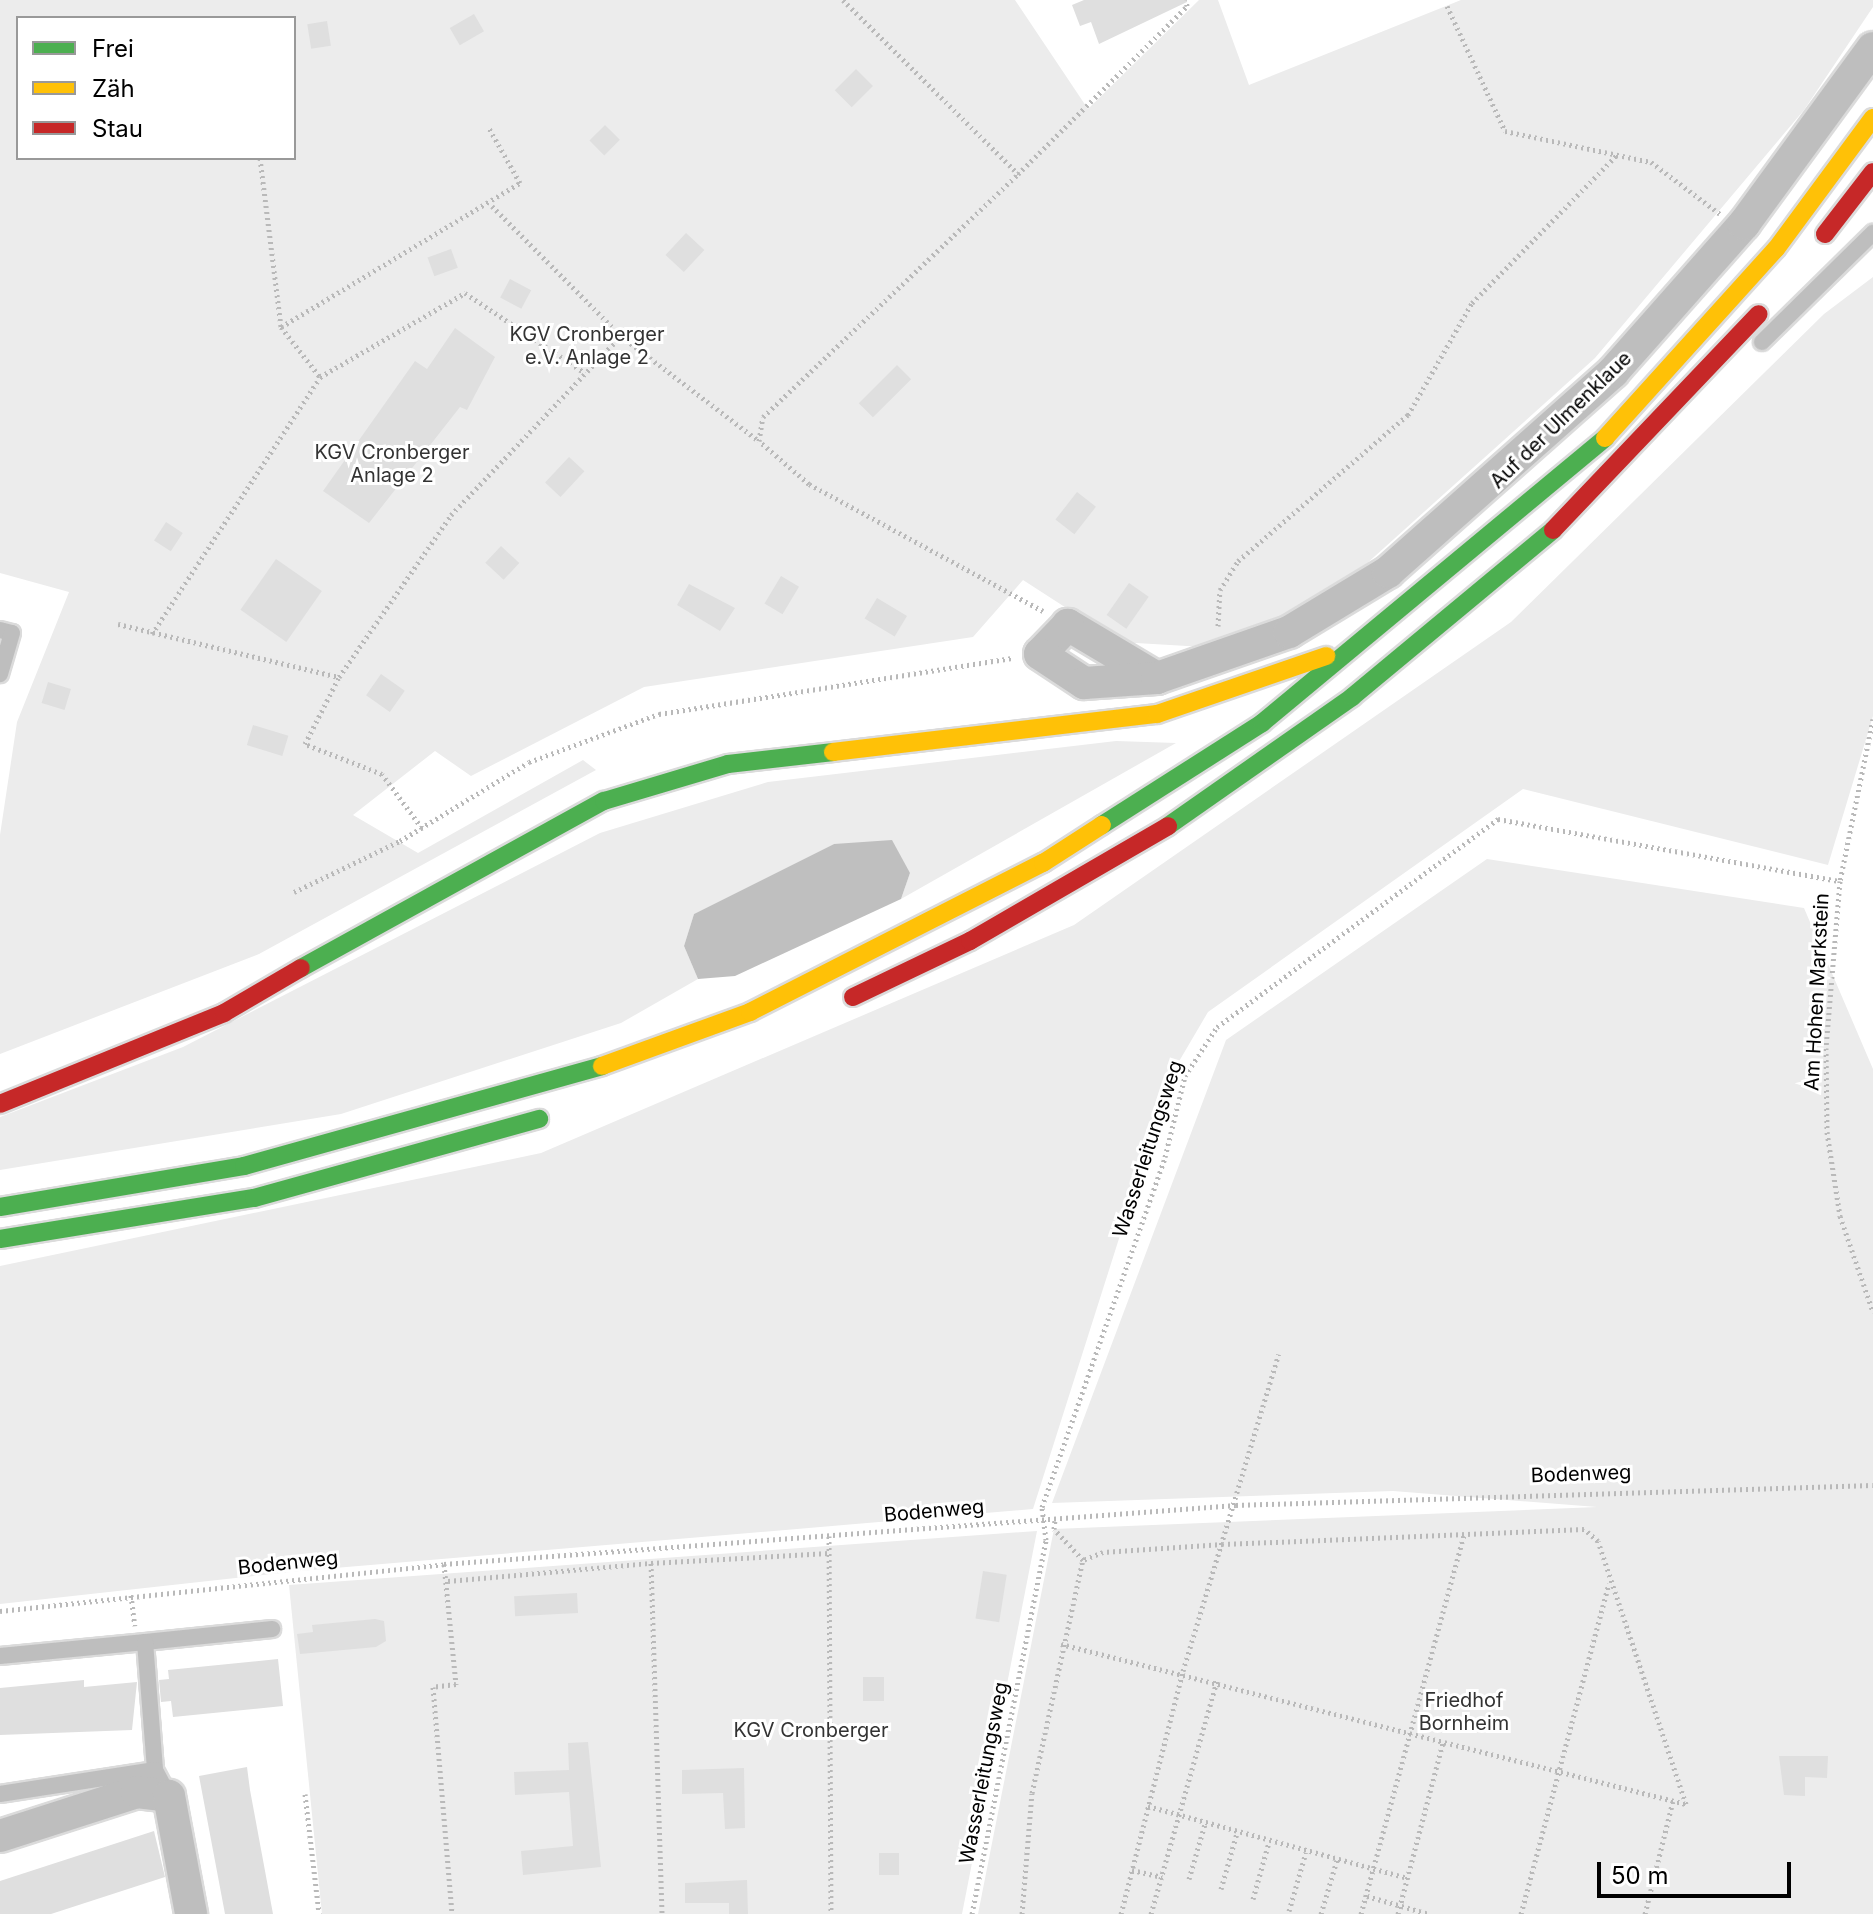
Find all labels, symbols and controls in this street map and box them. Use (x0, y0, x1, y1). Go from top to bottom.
legend (16, 16, 296, 160)
text: Frei (92, 34, 134, 63)
text: Zäh (92, 74, 135, 103)
text: Stau (92, 114, 143, 143)
park label: KGV Cronberger e.V. Anlage 2 (510, 322, 664, 369)
street label: Auf der Ulmenklaue (1485, 346, 1637, 494)
park label: KGV Cronberger Anlage 2 (315, 440, 469, 487)
street label: Am Hohen Markstein (1800, 892, 1834, 1092)
street label: Wasserleitungsweg (1108, 1057, 1188, 1241)
street label: Bodenweg (1530, 1460, 1632, 1488)
street label: Bodenweg (883, 1495, 985, 1527)
street label: Bodenweg (237, 1546, 339, 1580)
street label: Wasserleitungsweg (955, 1680, 1013, 1866)
park label: Friedhof Bornheim (1419, 1689, 1509, 1736)
park label: KGV Cronberger (734, 1718, 888, 1742)
scale bar (1601, 1846, 1795, 1896)
text: 50 m (1611, 1861, 1669, 1890)

